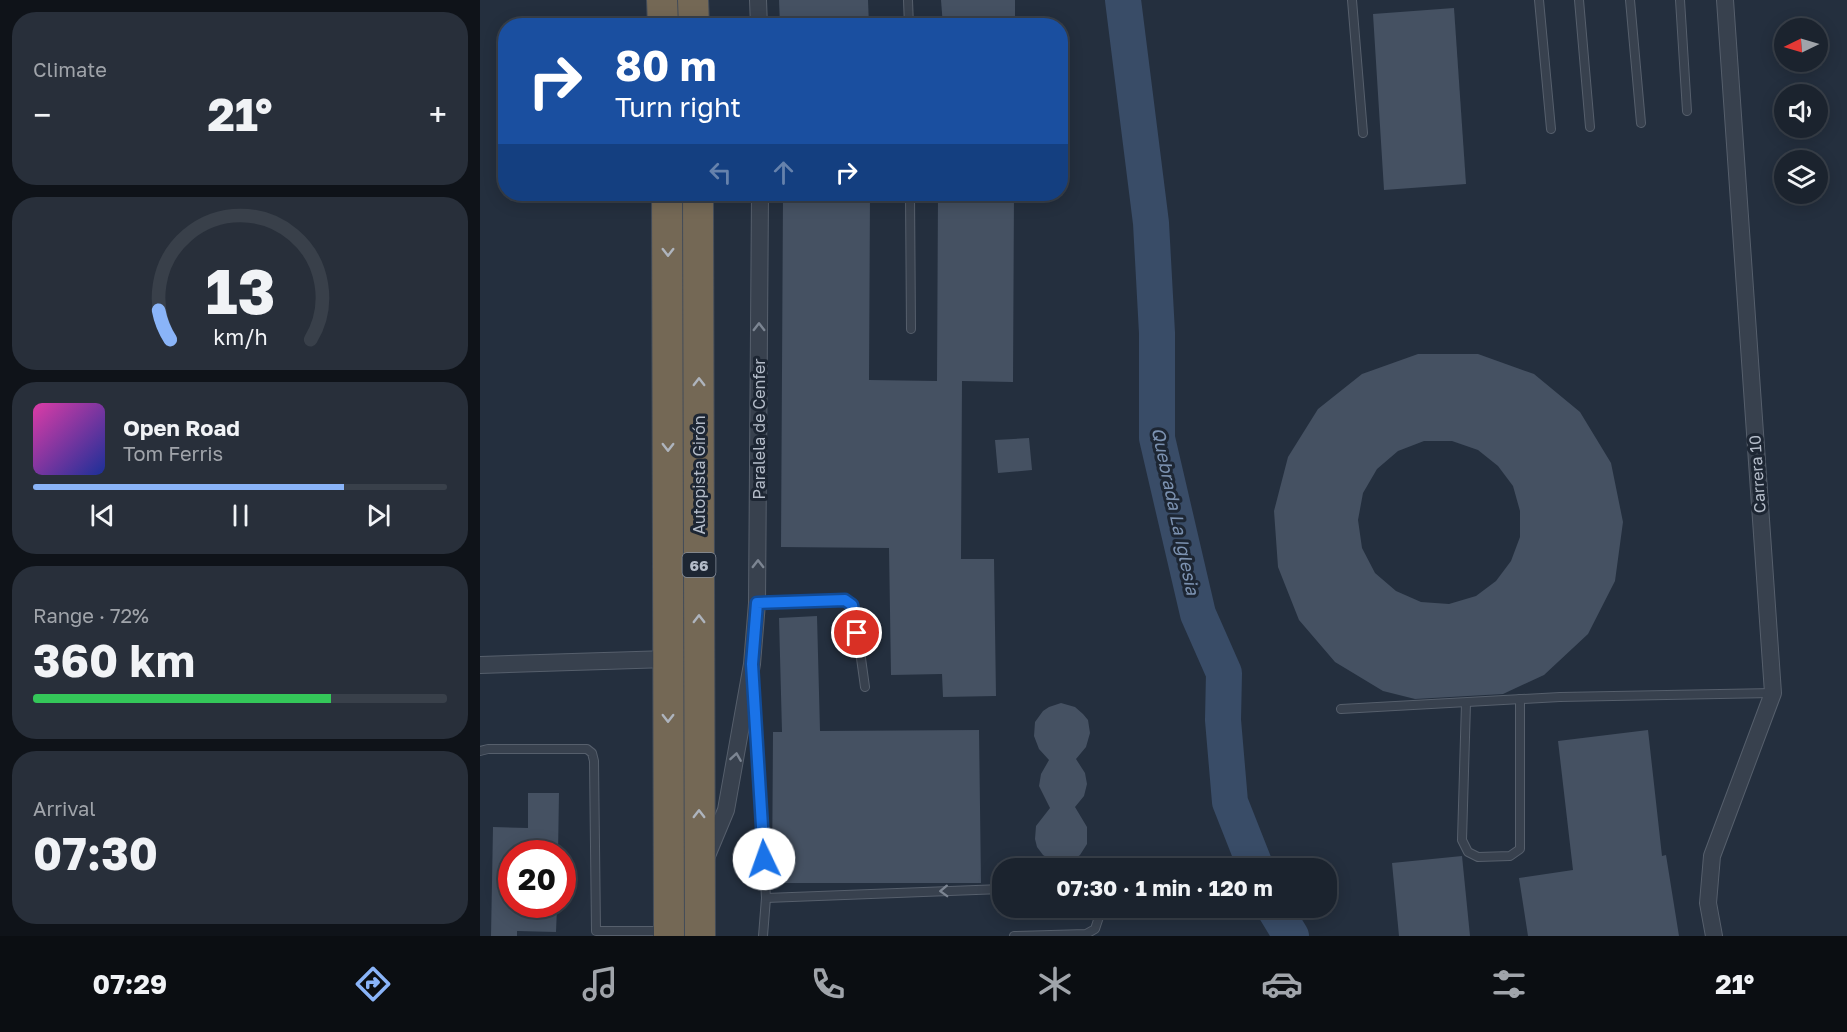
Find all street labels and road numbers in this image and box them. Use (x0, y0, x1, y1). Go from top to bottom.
street label: Paralela de Cenfer (749, 358, 769, 500)
street label: Autopista Girón (689, 415, 709, 535)
street label: Carrera 10 (1744, 434, 1770, 514)
road number: 66 (682, 553, 716, 577)

